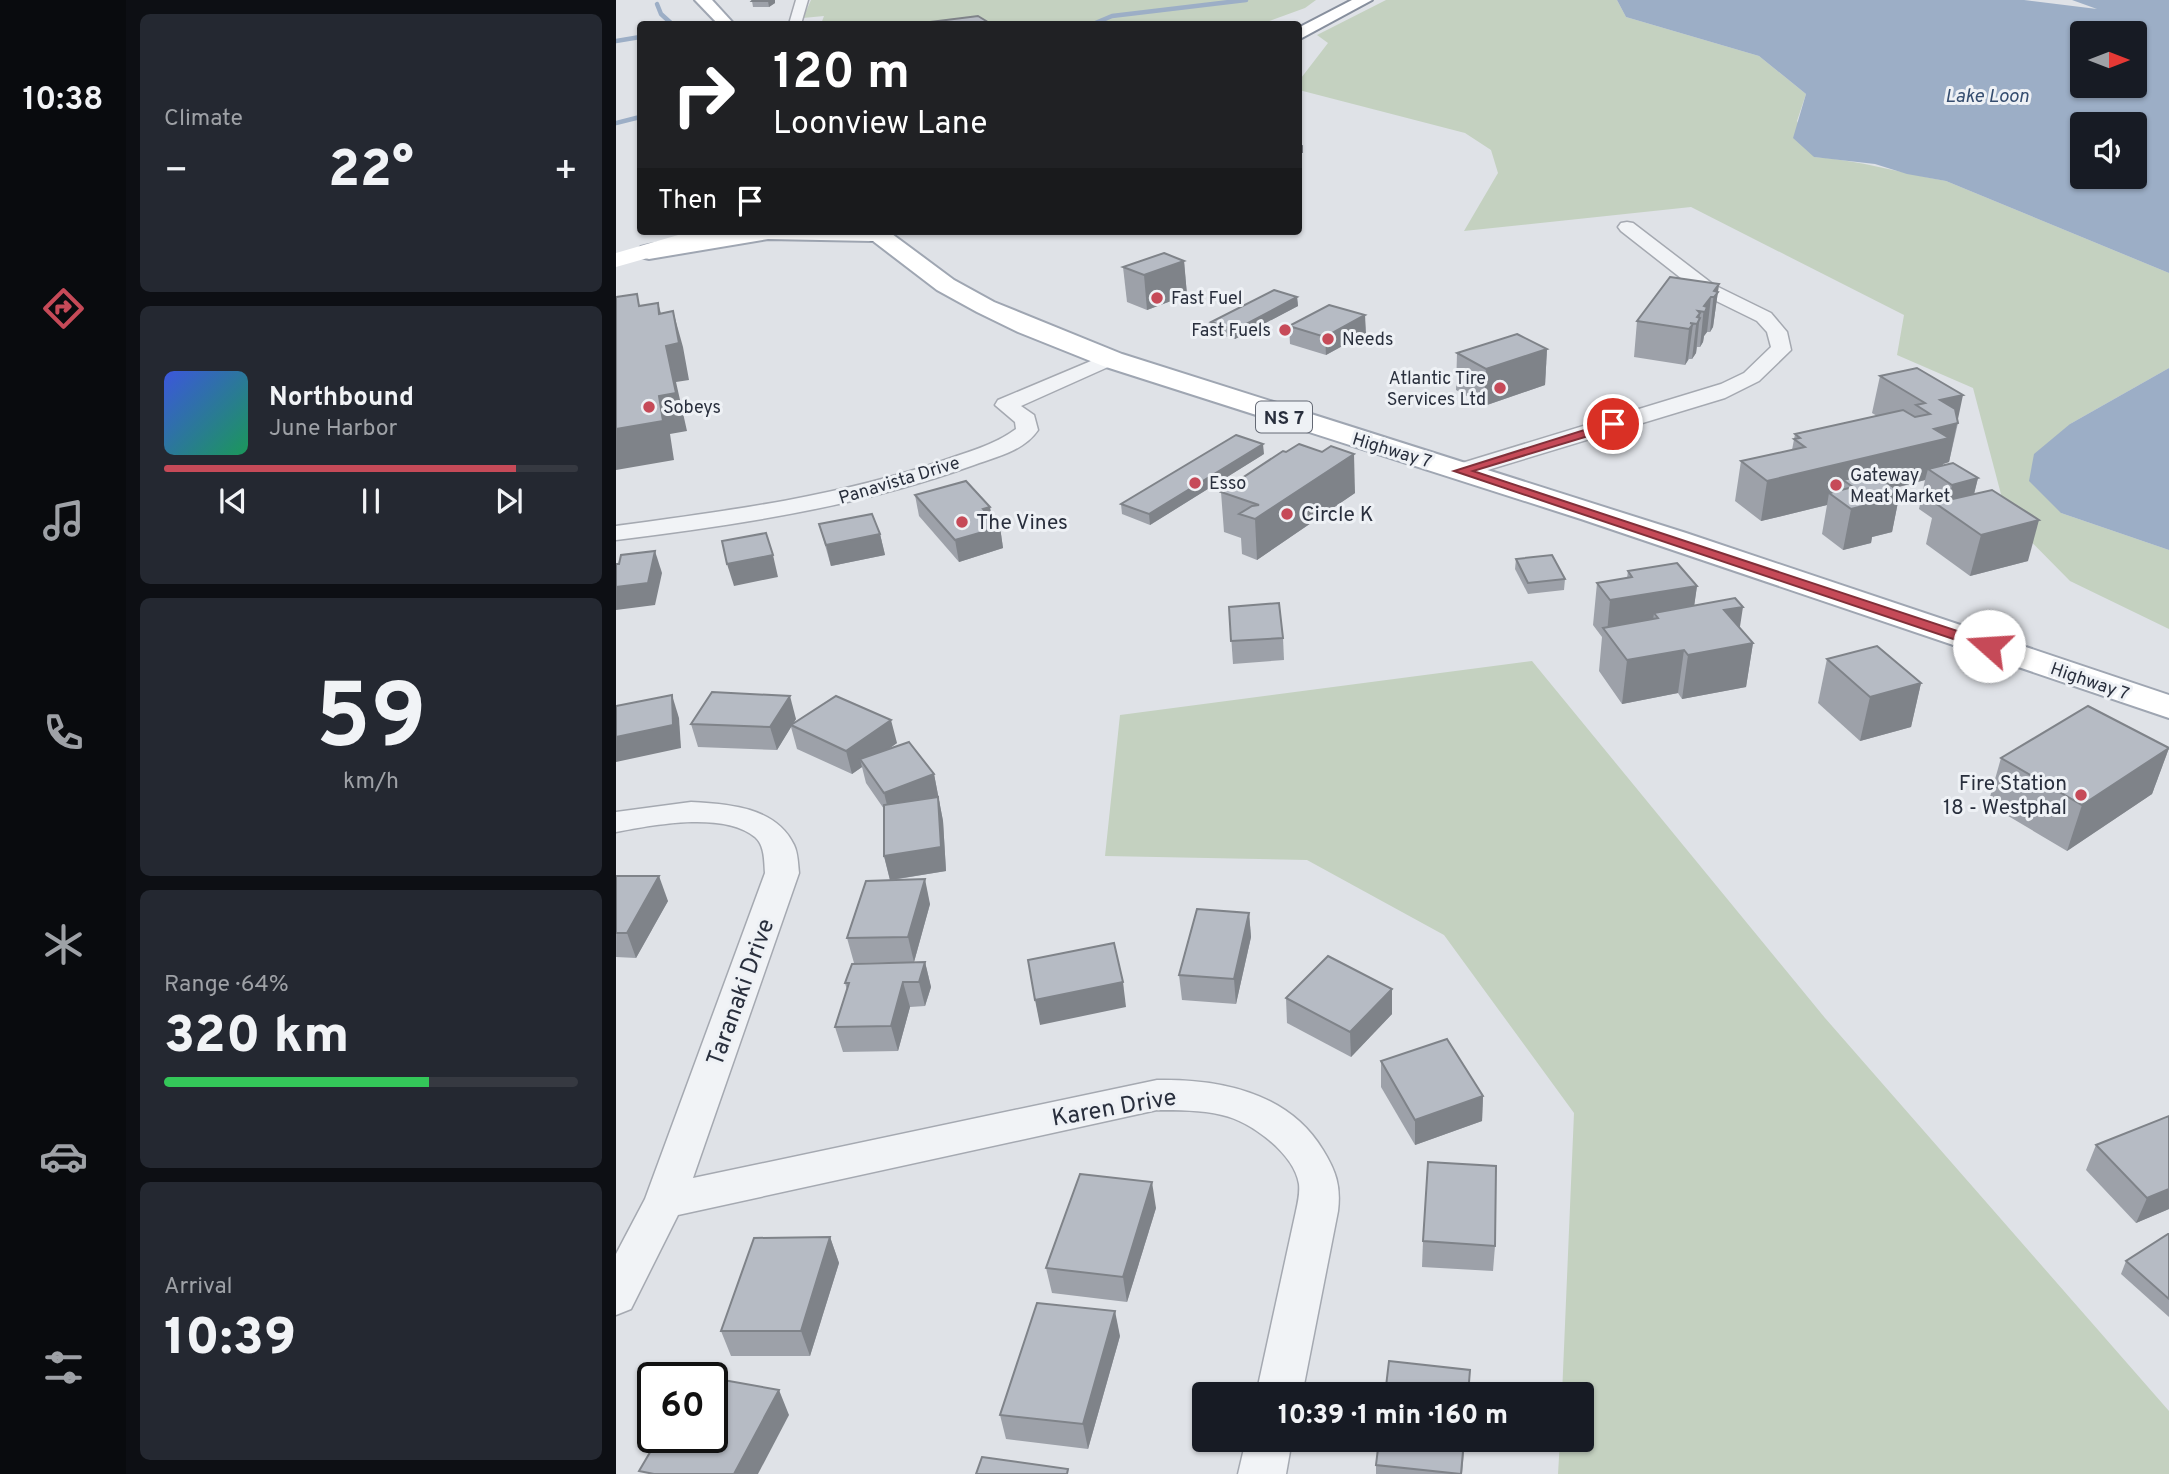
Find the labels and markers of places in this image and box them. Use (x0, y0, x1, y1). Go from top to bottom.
place label: Fast Fuel (1171, 288, 1242, 311)
marker: Fast Fuel (1149, 290, 1165, 306)
place label: Fast Fuels (1191, 320, 1271, 343)
marker: Fast Fuels (1277, 322, 1293, 338)
place label: Needs (1342, 329, 1393, 352)
marker: Needs (1320, 331, 1336, 347)
place label: Atlantic Tire Services Ltd (1387, 368, 1486, 412)
marker: Atlantic Tire Services Ltd (1492, 380, 1508, 396)
pin (1583, 394, 1643, 454)
place label: Sobeys (663, 397, 721, 420)
marker: Sobeys (641, 399, 657, 415)
place label: Gateway Meat Market (1850, 465, 1950, 509)
place label: Esso (1209, 473, 1246, 496)
marker: Esso (1187, 475, 1203, 491)
marker: Gateway Meat Market (1828, 477, 1844, 493)
place label: Circle K (1301, 502, 1374, 529)
marker: Circle K (1279, 506, 1295, 522)
place label: The Vines (976, 510, 1068, 537)
marker: The Vines (954, 514, 970, 530)
place label: Fire Station 18 - Westphal (1943, 771, 2067, 822)
marker: Fire Station 18 - Westphal (2073, 787, 2089, 803)

